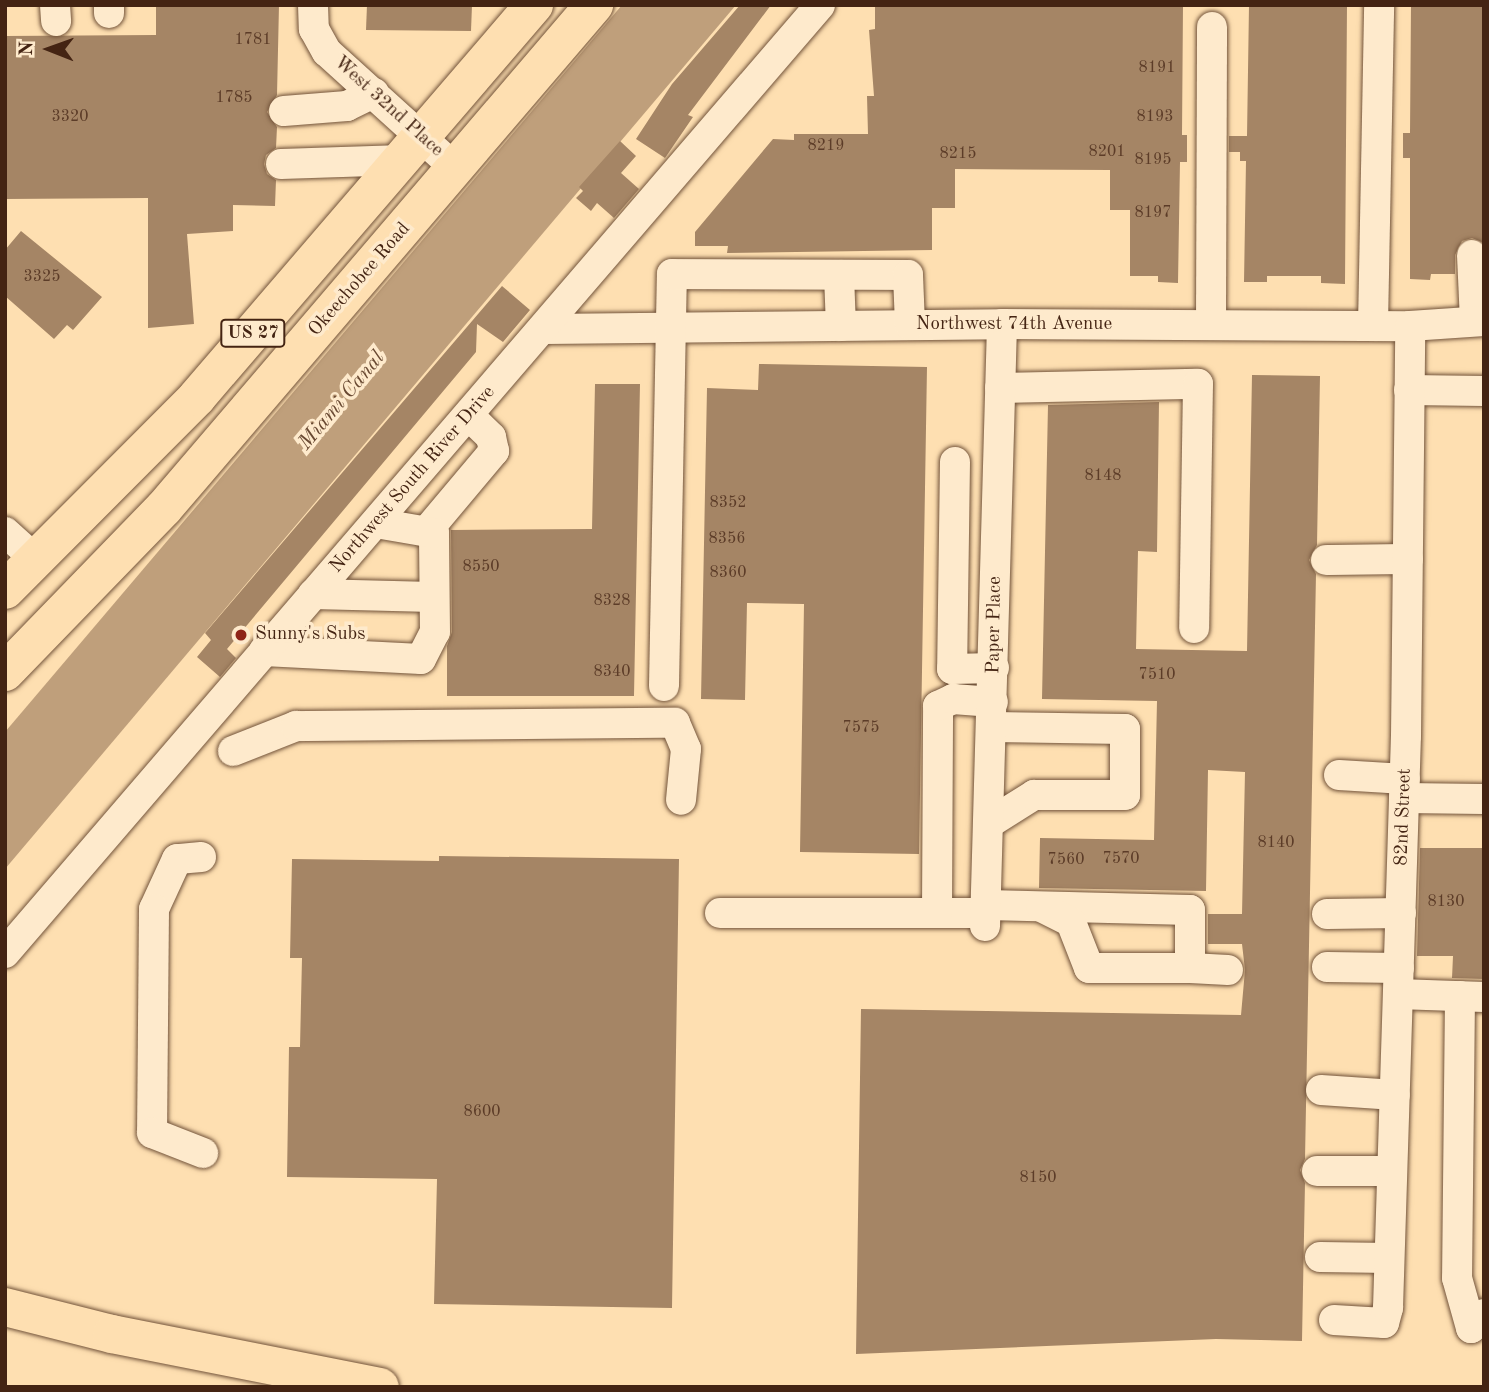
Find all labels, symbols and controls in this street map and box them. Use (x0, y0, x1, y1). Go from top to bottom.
north arrow (14, 14, 84, 84)
house number: 1781 (234, 30, 272, 50)
text: N (18, 41, 37, 56)
street label: West 32nd Place (329, 52, 447, 162)
house number: 8191 (1138, 58, 1176, 78)
house number: 1785 (215, 88, 253, 108)
house number: 3320 (51, 107, 89, 127)
house number: 8193 (1136, 107, 1174, 127)
house number: 8219 (807, 136, 845, 156)
house number: 8201 (1088, 142, 1126, 162)
house number: 8215 (939, 144, 977, 164)
house number: 8195 (1134, 150, 1172, 170)
house number: 8197 (1134, 203, 1172, 223)
street label: Okeechobee Road (304, 218, 416, 342)
house number: 3325 (23, 267, 61, 287)
street label: Northwest 74th Avenue (916, 314, 1112, 336)
road number: US 27 (220, 318, 286, 348)
water label: Miami Canal (293, 346, 391, 456)
street label: Northwest South River Drive (325, 382, 501, 578)
house number: 8148 (1084, 466, 1122, 486)
house number: 8352 (709, 493, 747, 513)
house number: 8356 (708, 529, 746, 549)
house number: 8550 (462, 557, 500, 577)
house number: 8360 (709, 563, 747, 583)
street label: Paper Place (983, 576, 1007, 674)
house number: 8328 (593, 591, 631, 611)
place label: Sunny's Subs (255, 624, 366, 646)
marker: Sunny's Subs (233, 627, 249, 643)
house number: 8340 (593, 662, 631, 682)
house number: 7510 (1138, 665, 1176, 685)
house number: 7575 (842, 718, 880, 738)
street label: 82nd Street (1391, 768, 1417, 866)
house number: 8140 (1257, 833, 1295, 853)
house number: 7570 (1102, 849, 1140, 869)
house number: 7560 (1047, 850, 1085, 870)
house number: 8130 (1427, 892, 1465, 912)
house number: 8600 (463, 1102, 501, 1122)
house number: 8150 (1019, 1168, 1057, 1188)

